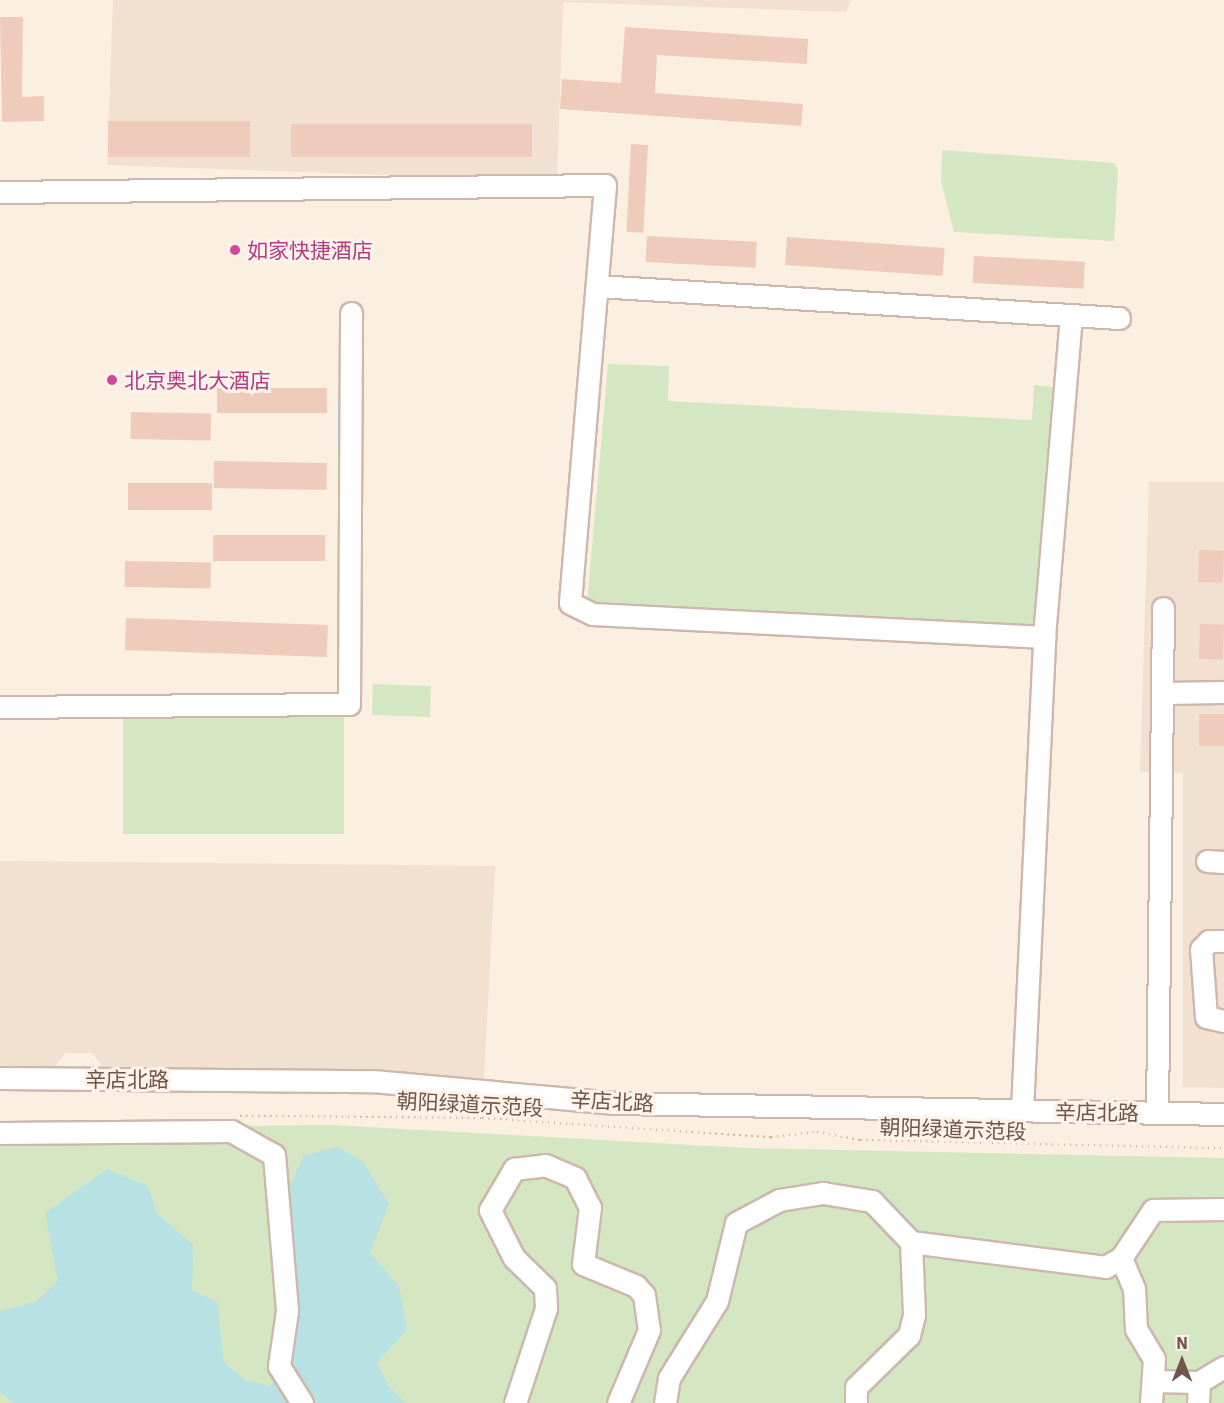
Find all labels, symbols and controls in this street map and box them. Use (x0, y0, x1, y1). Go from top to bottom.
place label: 如家快捷酒店 (247, 237, 373, 263)
marker: 如家快捷酒店 (228, 243, 242, 257)
place label: 北京奥北大酒店 (124, 367, 271, 393)
marker: 北京奥北大酒店 (105, 373, 119, 387)
street label: 辛店北路 (85, 1066, 169, 1092)
street label: 辛店北路 (569, 1086, 655, 1116)
street label: 朝阳绿道示范段 (396, 1088, 544, 1120)
street label: 辛店北路 (1055, 1099, 1139, 1125)
street label: 朝阳绿道示范段 (879, 1114, 1027, 1144)
north arrow (1152, 1331, 1212, 1391)
text: N (1176, 1333, 1188, 1353)

